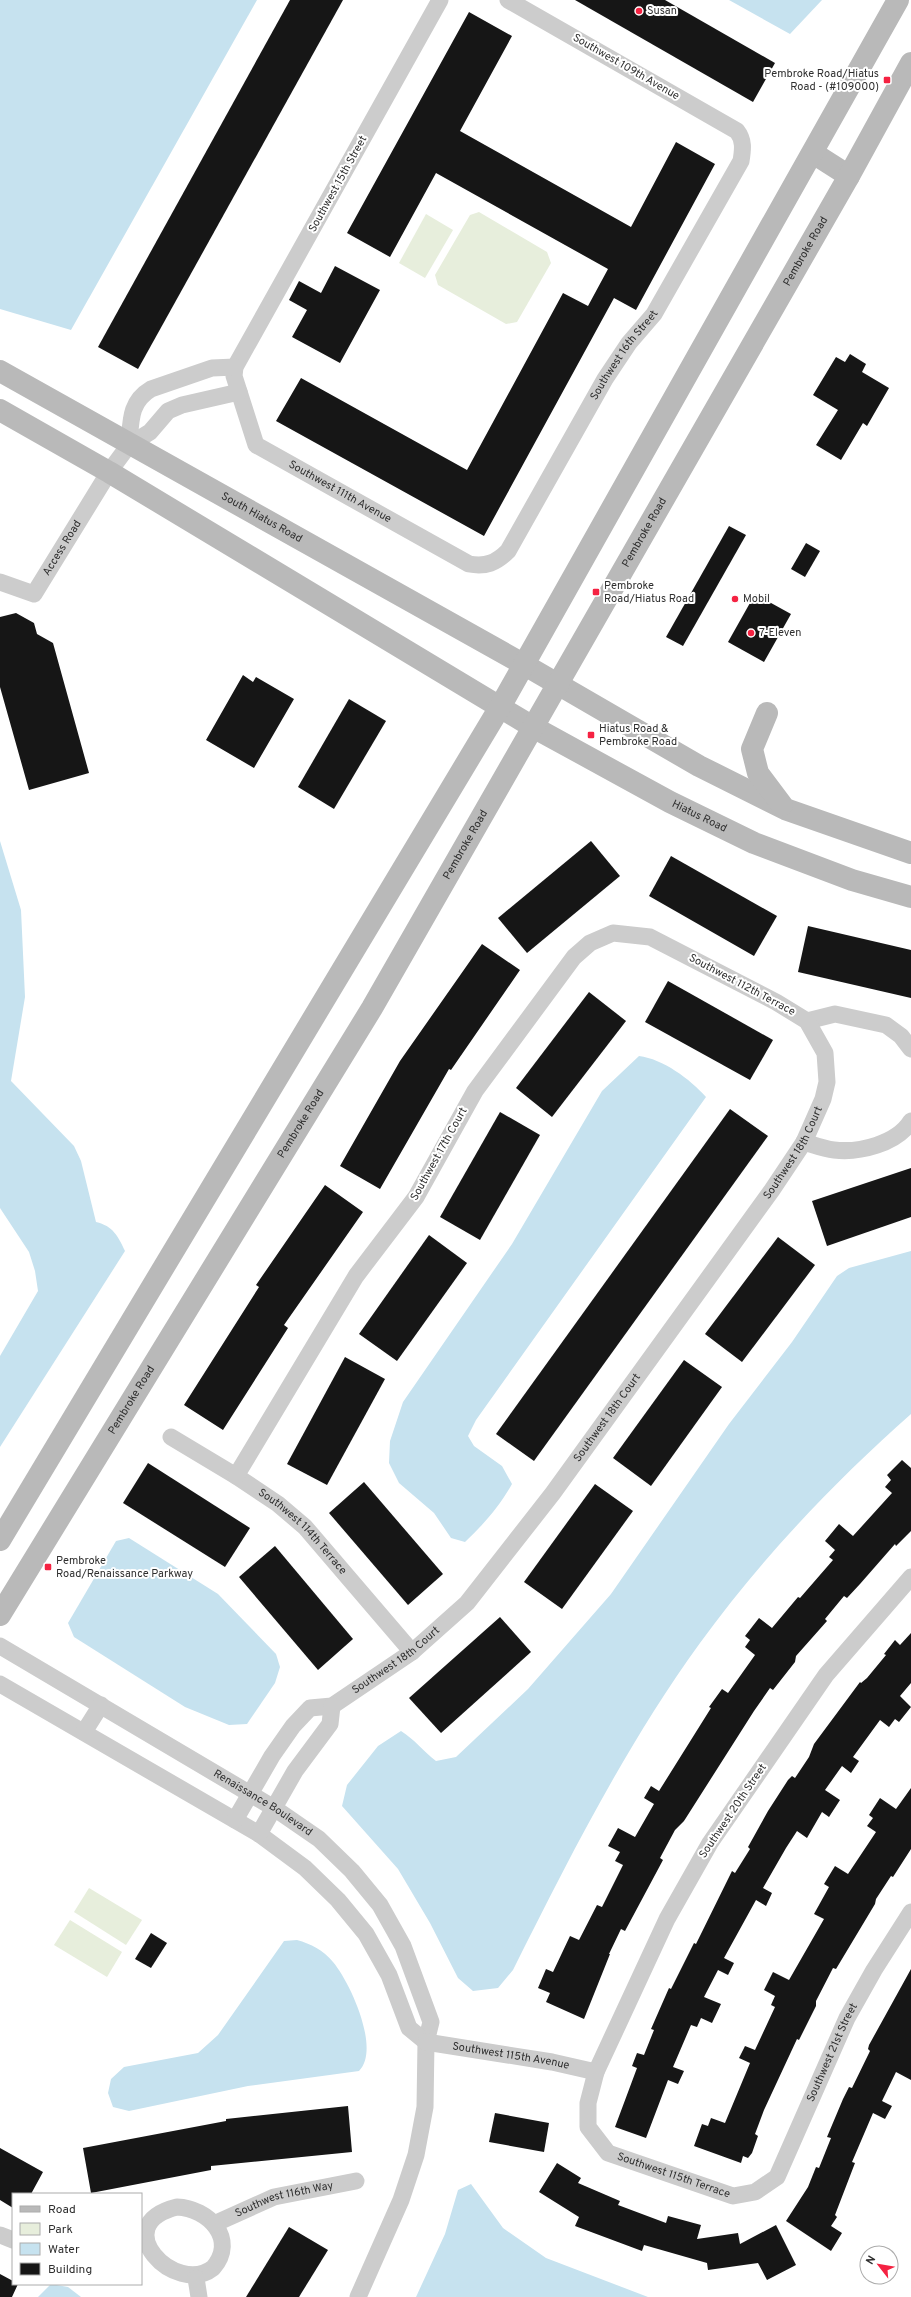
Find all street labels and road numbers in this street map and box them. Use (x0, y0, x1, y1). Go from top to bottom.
street label: Southwest 109th Avenue (570, 31, 682, 103)
street label: Southwest 15th Street (306, 133, 370, 235)
street label: Pembroke Road (780, 214, 831, 289)
street label: Southwest 16th Street (587, 308, 662, 403)
street label: Southwest 111th Avenue (286, 458, 394, 526)
street label: South Hiatus Road (219, 489, 305, 546)
street label: Pembroke Road (619, 495, 670, 570)
street label: Access Road (40, 518, 85, 578)
street label: Hiatus Road (670, 797, 729, 836)
street label: Pembroke Road (440, 807, 491, 882)
street label: Southwest 112th Terrace (686, 951, 798, 1019)
street label: Pembroke Road (275, 1087, 327, 1161)
street label: Southwest 18th Court (760, 1104, 826, 1202)
street label: Southwest 17th Court (408, 1105, 470, 1203)
street label: Pembroke Road (105, 1363, 158, 1437)
street label: Southwest 18th Court (571, 1371, 644, 1465)
street label: Southwest 114th Terrace (255, 1486, 350, 1578)
street label: Southwest 18th Court (349, 1623, 443, 1697)
street label: Southwest 20th Street (696, 1761, 770, 1861)
street label: Renaissance Boulevard (211, 1767, 315, 1839)
street label: Southwest 21st Street (804, 2001, 861, 2104)
street label: Southwest 115th Avenue (451, 2039, 571, 2073)
street label: Southwest 115th Terrace (615, 2150, 732, 2202)
street label: Southwest 116th Way (233, 2179, 335, 2221)

